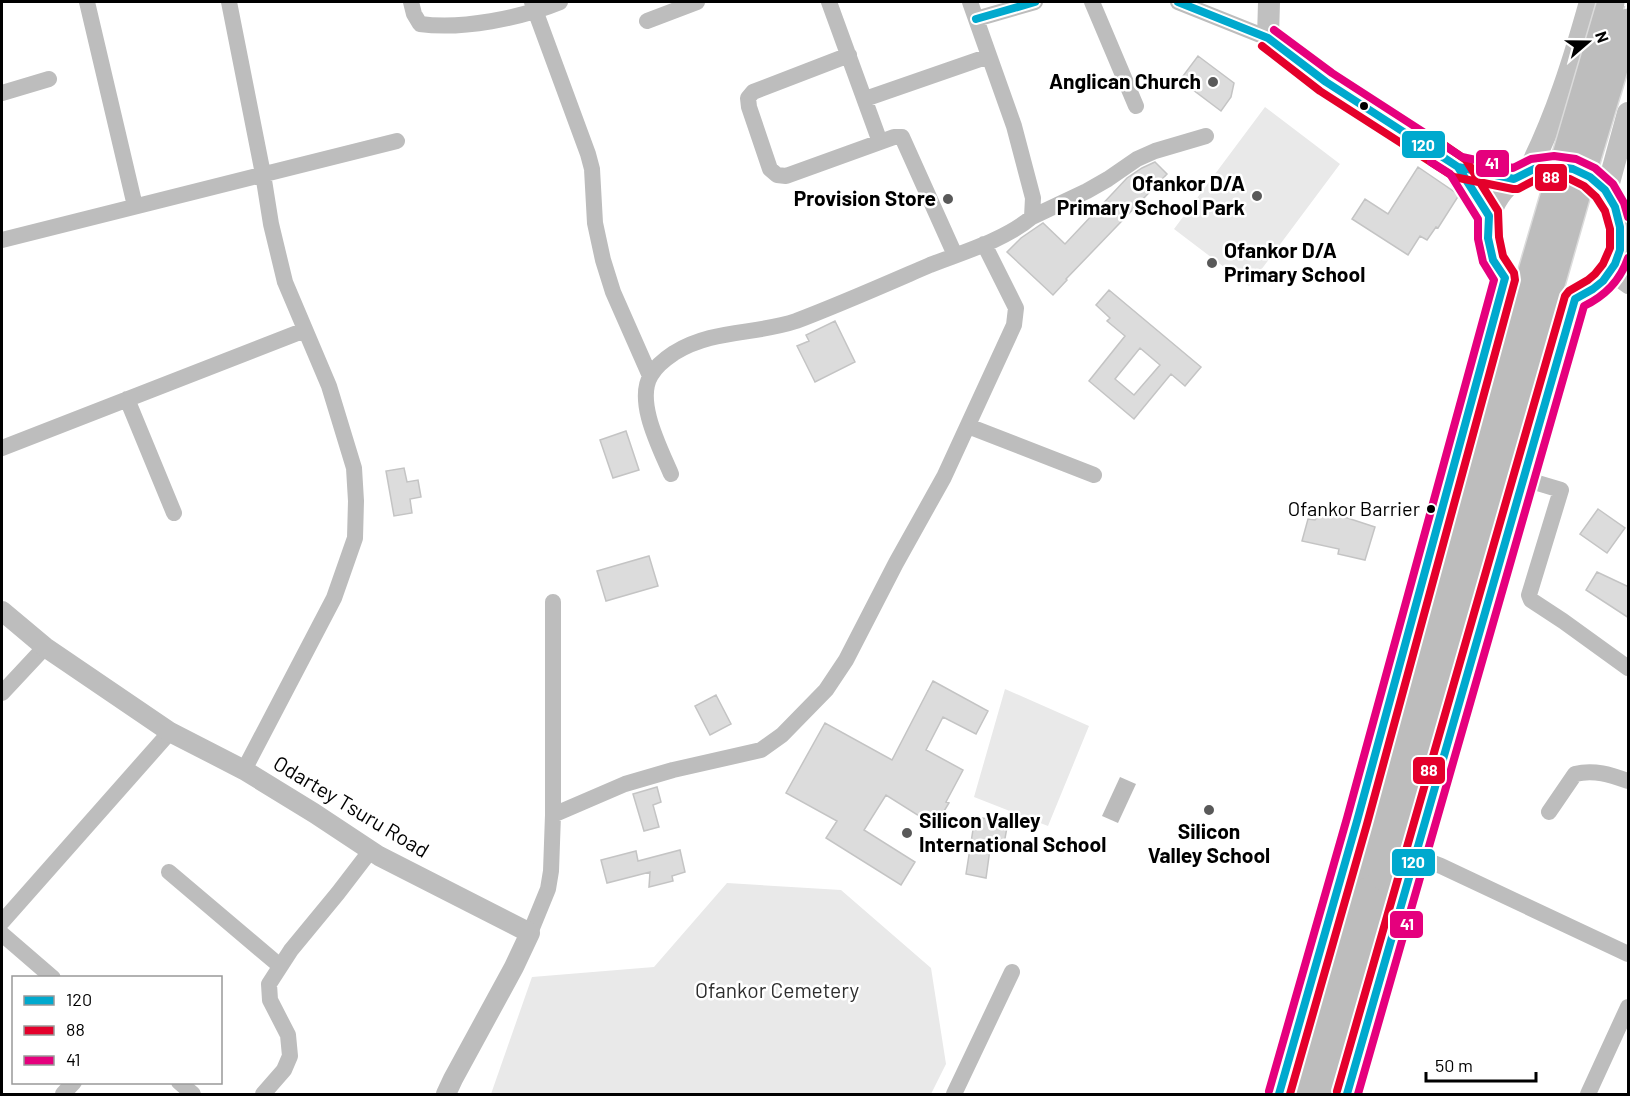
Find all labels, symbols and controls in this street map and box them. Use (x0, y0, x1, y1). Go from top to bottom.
north arrow (1558, 12, 1618, 72)
text: N (1592, 28, 1613, 45)
place label: Anglican Church (1049, 68, 1201, 93)
marker: Anglican Church (1206, 75, 1220, 89)
unlabelled marker (1358, 100, 1370, 112)
line badge: 120 (1401, 130, 1446, 159)
text: 120 (1411, 135, 1435, 154)
line badge: 41 (1475, 149, 1510, 178)
text: 41 (1485, 153, 1499, 172)
line badge: 88 (1534, 163, 1568, 192)
text: 88 (1542, 167, 1560, 186)
place label: Ofankor D/A Primary School Park (1057, 170, 1245, 219)
place label: Provision Store (794, 185, 936, 210)
marker: Ofankor D/A Primary School Park (1250, 189, 1264, 203)
marker: Provision Store (941, 192, 955, 206)
place label: Ofankor D/A Primary School (1224, 237, 1365, 286)
marker: Ofankor D/A Primary School (1205, 256, 1219, 270)
place label: Ofankor Barrier (1288, 496, 1420, 520)
marker: Ofankor Barrier (1425, 503, 1437, 515)
street label: Odartey Tsuru Road (269, 749, 434, 862)
line badge: 88 (1412, 756, 1446, 785)
text: 88 (1420, 760, 1438, 779)
marker: Silicon Valley School (1202, 803, 1216, 817)
place label: Silicon Valley International School (919, 807, 1106, 856)
place label: Silicon Valley School (1148, 818, 1270, 867)
marker: Silicon Valley International School (900, 826, 914, 840)
line badge: 120 (1391, 848, 1436, 877)
text: 120 (1401, 852, 1425, 871)
line badge: 41 (1389, 910, 1424, 939)
text: 41 (1400, 914, 1414, 933)
legend (12, 976, 222, 1084)
park label: Ofankor Cemetery (695, 977, 859, 1002)
text: 120 (66, 988, 92, 1010)
text: 88 (66, 1018, 85, 1040)
scale bar (1426, 1045, 1536, 1083)
text: 41 (66, 1048, 81, 1070)
text: 50 m (1435, 1054, 1473, 1076)

